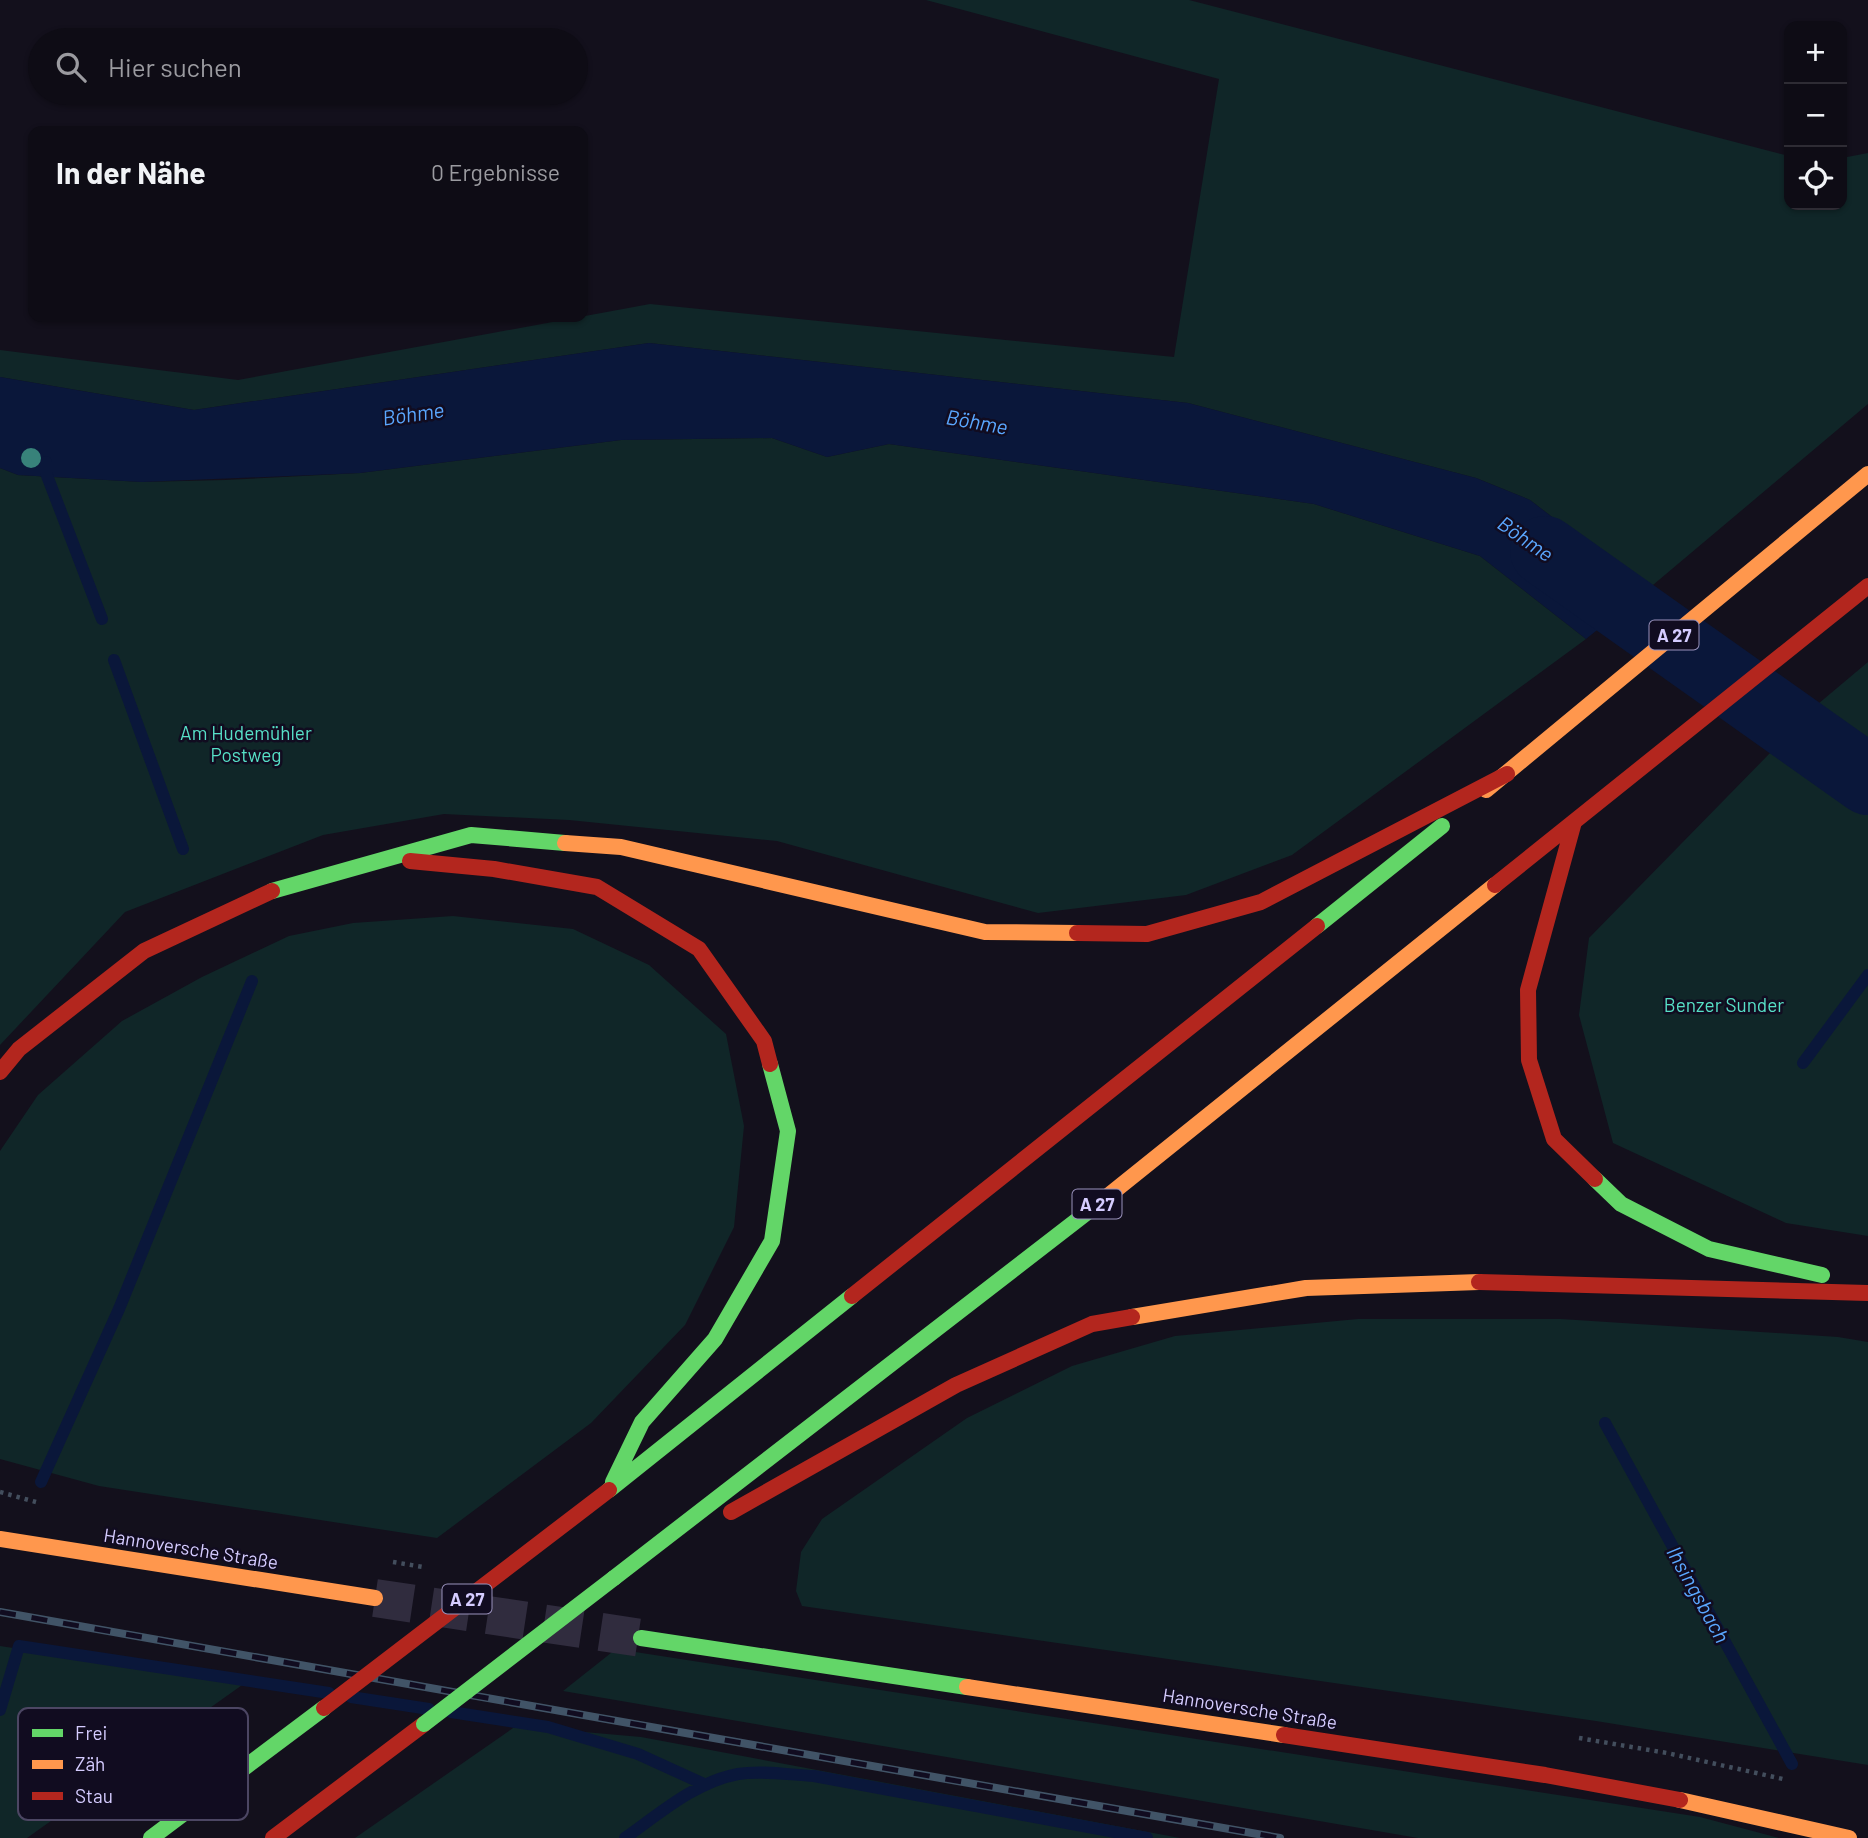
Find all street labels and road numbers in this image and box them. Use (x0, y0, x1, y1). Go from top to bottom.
road number: A 27 (1650, 620, 1698, 650)
road number: A 27 (1072, 1190, 1122, 1218)
street label: Hannoversche Straße (102, 1523, 280, 1573)
road number: A 27 (442, 1584, 491, 1614)
street label: Hannoversche Straße (1161, 1683, 1339, 1733)

